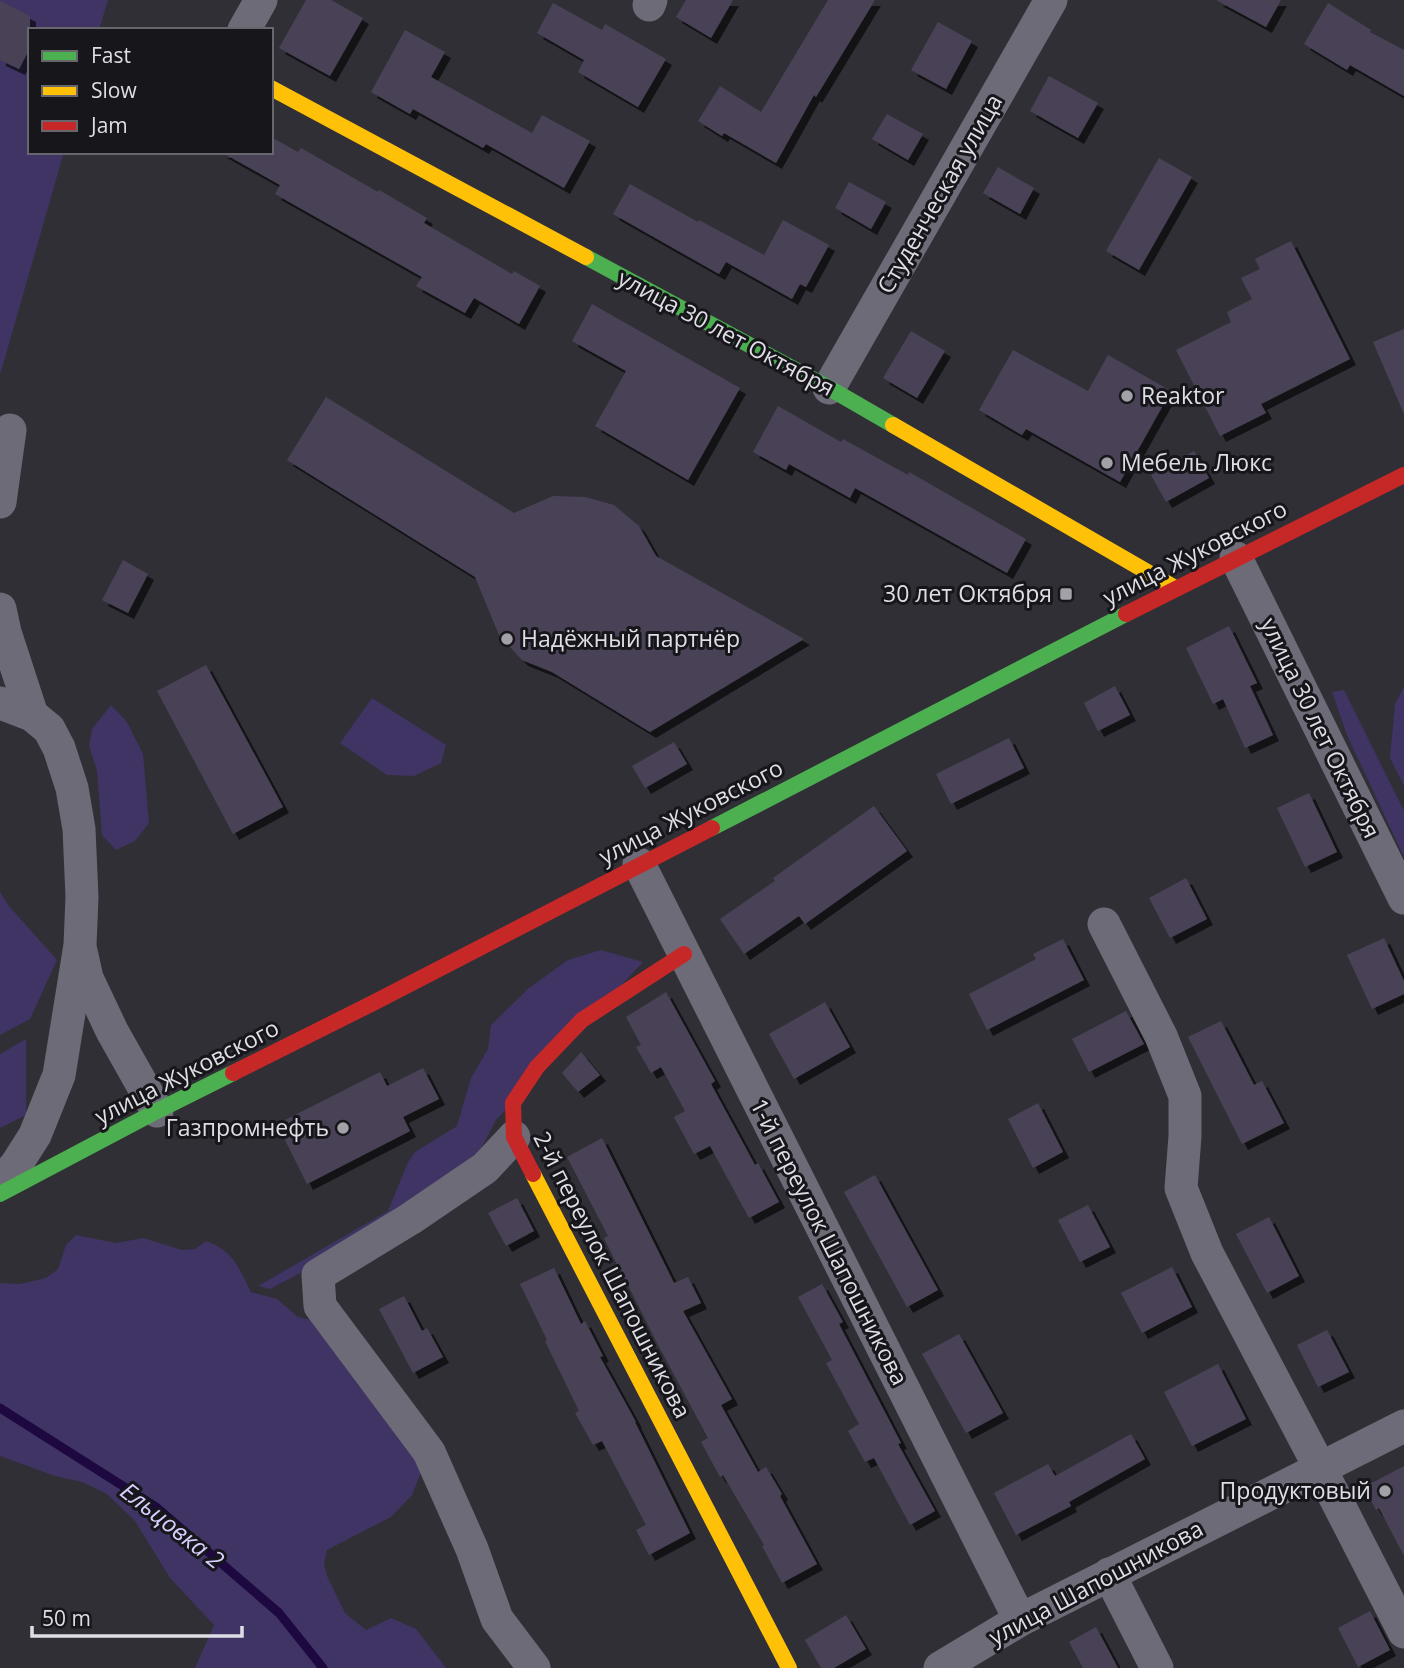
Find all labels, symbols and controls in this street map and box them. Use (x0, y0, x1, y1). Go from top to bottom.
legend (28, 28, 273, 154)
text: Fast (91, 41, 131, 69)
text: Slow (91, 76, 137, 104)
street label: Студенческая улица (869, 88, 1009, 299)
text: Jam (89, 111, 128, 139)
street label: улица 30 лет Октября (612, 261, 841, 403)
place label: Reaktor (1141, 379, 1225, 411)
marker: Reaktor (1119, 388, 1135, 404)
place label: Мебель Люкс (1121, 446, 1272, 478)
marker: Мебель Люкс (1099, 455, 1115, 471)
street label: улица Жуковского (1097, 492, 1292, 612)
place label: 30 лет Октября (883, 577, 1052, 609)
marker: 30 лет Октября (1058, 586, 1074, 602)
street label: улица 30 лет Октября (1254, 612, 1388, 843)
place label: Надёжный партнёр (521, 622, 740, 654)
marker: Надёжный партнёр (499, 631, 515, 647)
street label: улица Жуковского (593, 751, 788, 871)
street label: улица Жуковского (89, 1011, 284, 1131)
street label: 1-й переулок Шапошникова (744, 1093, 916, 1390)
place label: Газпромнефть (166, 1111, 329, 1143)
marker: Газпромнефть (335, 1120, 351, 1136)
street label: 2-й переулок Шапошникова (527, 1126, 699, 1423)
water label: Ельцовка 2 (114, 1474, 232, 1576)
place label: Продуктовый (1220, 1474, 1371, 1506)
marker: Продуктовый (1377, 1483, 1393, 1499)
street label: улица Шапошникова (983, 1512, 1208, 1652)
scale bar (32, 1594, 242, 1638)
text: 50 m (42, 1604, 91, 1632)

